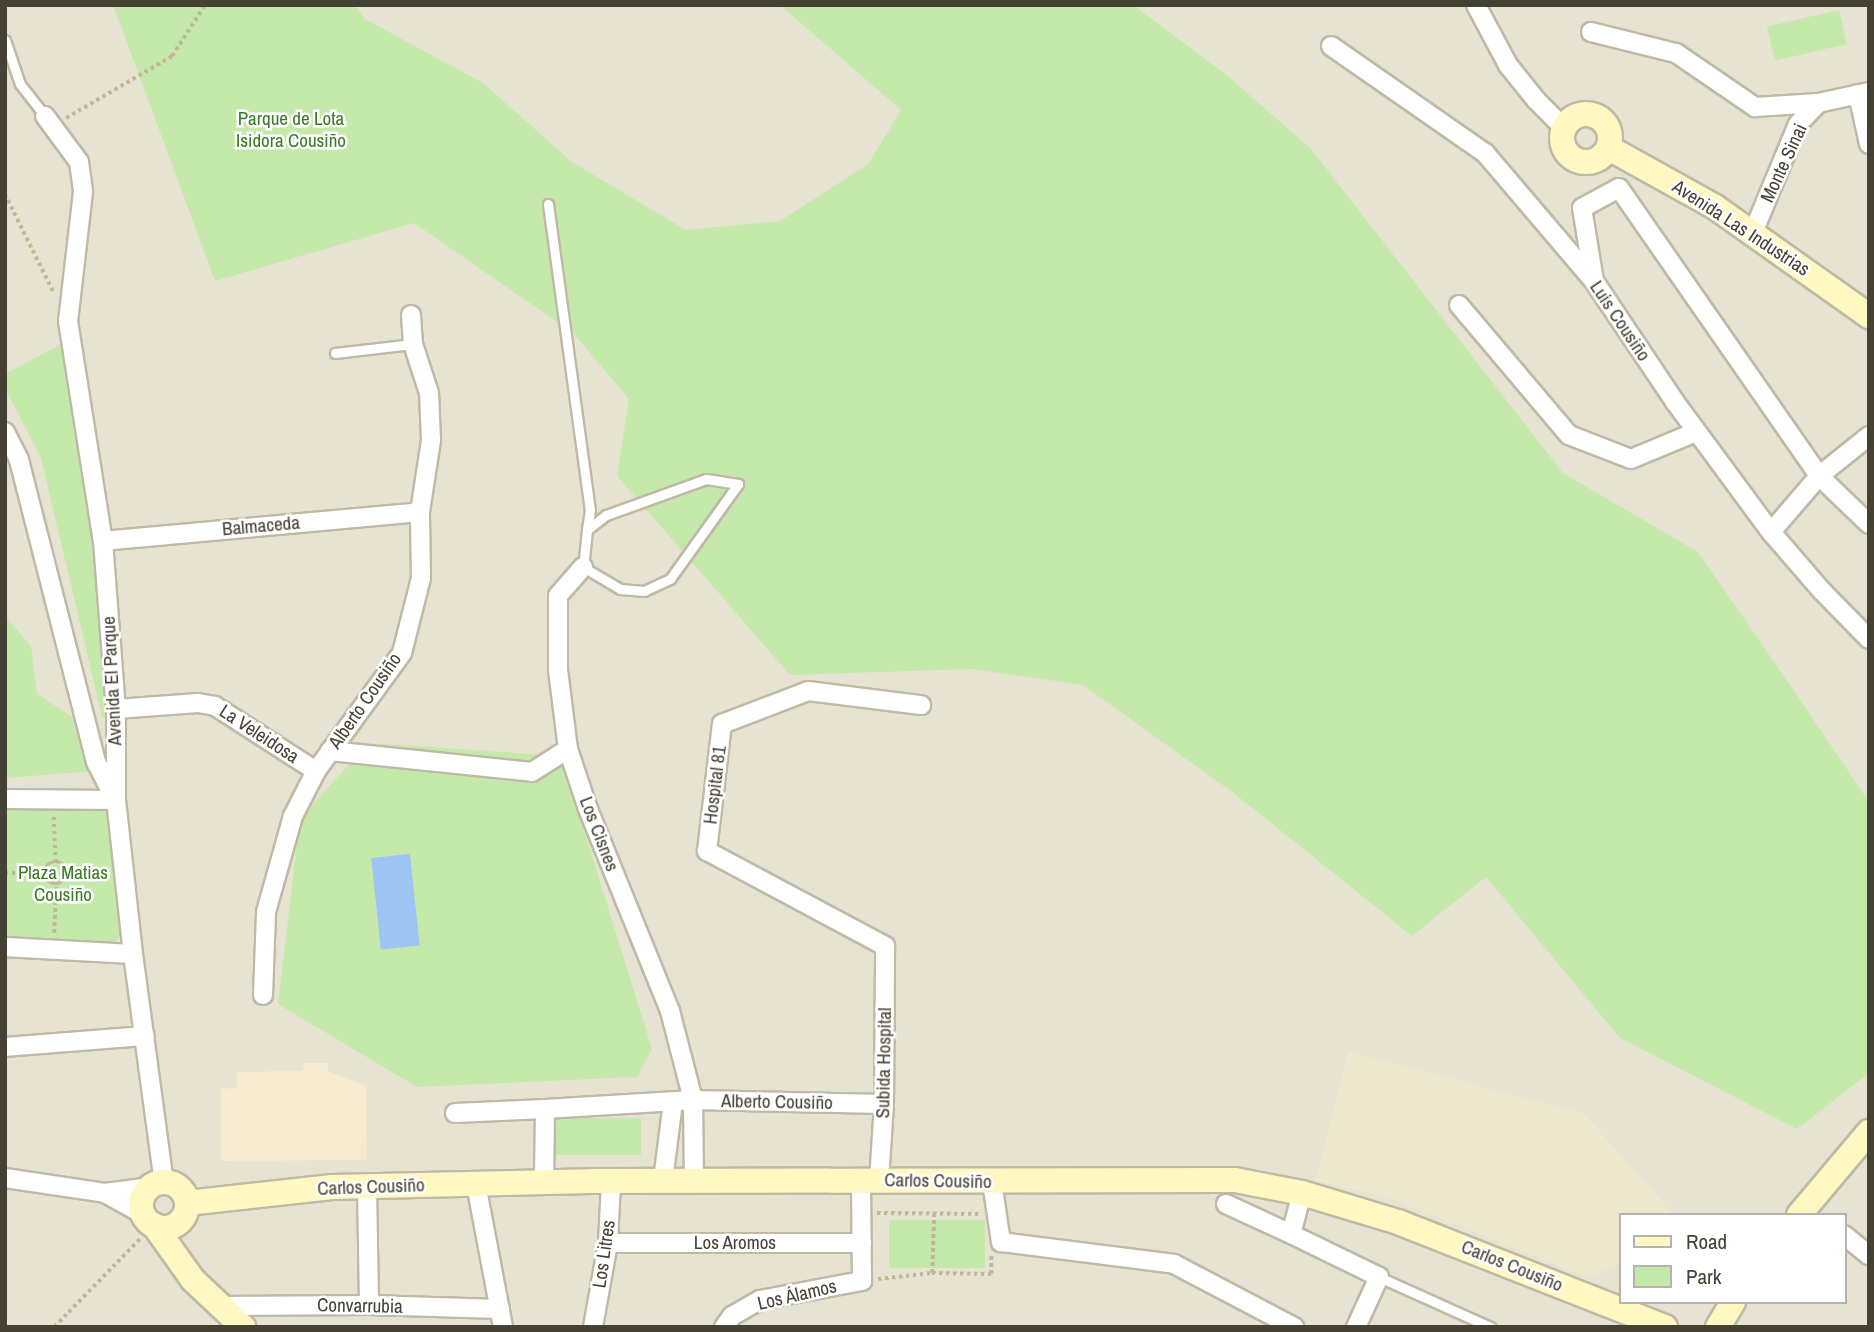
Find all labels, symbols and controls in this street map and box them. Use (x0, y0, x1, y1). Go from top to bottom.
park label: Parque de Lota Isidora Cousiño (236, 108, 346, 152)
street label: Monte Sinai (1756, 120, 1812, 206)
street label: Avenida Las Industrias (1668, 175, 1814, 281)
street label: Luis Cousiño (1585, 277, 1655, 365)
street label: Balmaceda (221, 511, 301, 541)
street label: Avenida El Parque (97, 616, 127, 746)
street label: Alberto Cousiño (324, 649, 406, 753)
street label: La Veleidosa (215, 700, 303, 768)
street label: Hospital 81 (699, 744, 731, 826)
street label: Los Cisnes (574, 794, 624, 874)
park label: Plaza Matias Cousiño (18, 862, 108, 906)
street label: Subida Hospital (872, 1007, 896, 1119)
street label: Alberto Cousiño (721, 1090, 833, 1114)
street label: Carlos Cousiño (884, 1169, 992, 1193)
street label: Carlos Cousiño (317, 1174, 425, 1200)
legend (1618, 1213, 1846, 1304)
street label: Los Litres (588, 1219, 620, 1289)
text: Road (1686, 1227, 1727, 1256)
street label: Los Aromos (693, 1232, 777, 1254)
street label: Carlos Cousiño (1458, 1235, 1566, 1297)
text: Park (1686, 1262, 1721, 1291)
street label: Los Álamos (755, 1275, 839, 1315)
street label: Convarrubia (317, 1294, 403, 1318)

